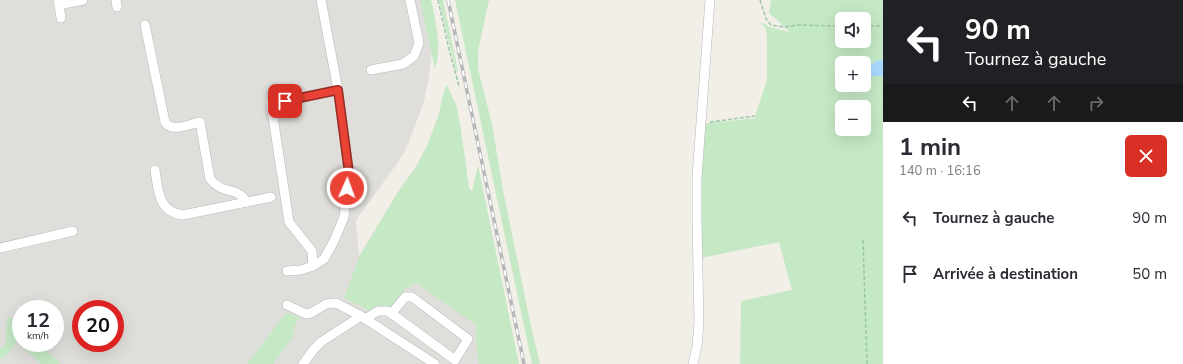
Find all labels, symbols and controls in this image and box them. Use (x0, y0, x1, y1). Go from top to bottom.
text: 90 m (965, 11, 1031, 49)
map controls (835, 12, 871, 136)
button: sound (835, 12, 871, 48)
icon: left (899, 16, 951, 68)
text: Tournez à gauche (965, 47, 1106, 71)
button: + (835, 56, 871, 92)
pin (268, 84, 302, 118)
icon: arrive (274, 90, 296, 112)
icon: left (959, 92, 981, 114)
icon: ahead (1001, 92, 1023, 114)
icon: ahead (1043, 92, 1065, 114)
icon: right (1085, 92, 1107, 114)
button: − (835, 100, 871, 136)
text: 1 min (899, 131, 961, 163)
button: close (1125, 135, 1167, 177)
text: 140 m · 16:16 (899, 162, 981, 180)
position arrow (326, 167, 368, 209)
icon: left (899, 207, 921, 229)
text: Tournez à gauche (933, 208, 1055, 228)
text: 90 m (1132, 208, 1167, 228)
icon: arrive (899, 263, 921, 285)
text: Arrivée à destination (933, 264, 1078, 284)
text: 50 m (1132, 264, 1167, 284)
speed limit sign: 20 (72, 300, 124, 352)
text: 12 (26, 307, 50, 334)
text: km/h (27, 329, 49, 343)

